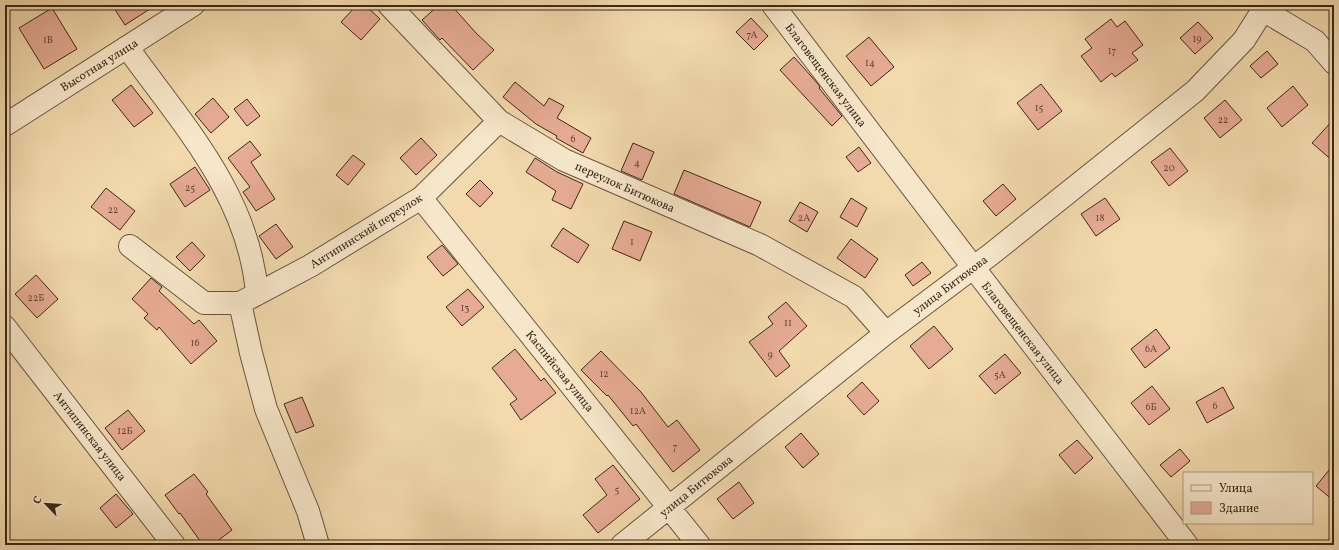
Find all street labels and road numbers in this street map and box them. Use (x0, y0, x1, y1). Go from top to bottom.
street label: Благовещенская улица (781, 20, 870, 131)
street label: Высотная улица (58, 36, 141, 96)
street label: переулок Битюкова (572, 159, 677, 217)
street label: Антипинский переулок (307, 190, 426, 273)
street label: улица Битюкова (910, 252, 991, 319)
street label: Благовещенская улица (977, 279, 1067, 388)
street label: Каспийская улица (521, 328, 597, 416)
street label: Антипинская улица (49, 388, 129, 485)
street label: улица Битюкова (657, 452, 737, 521)

